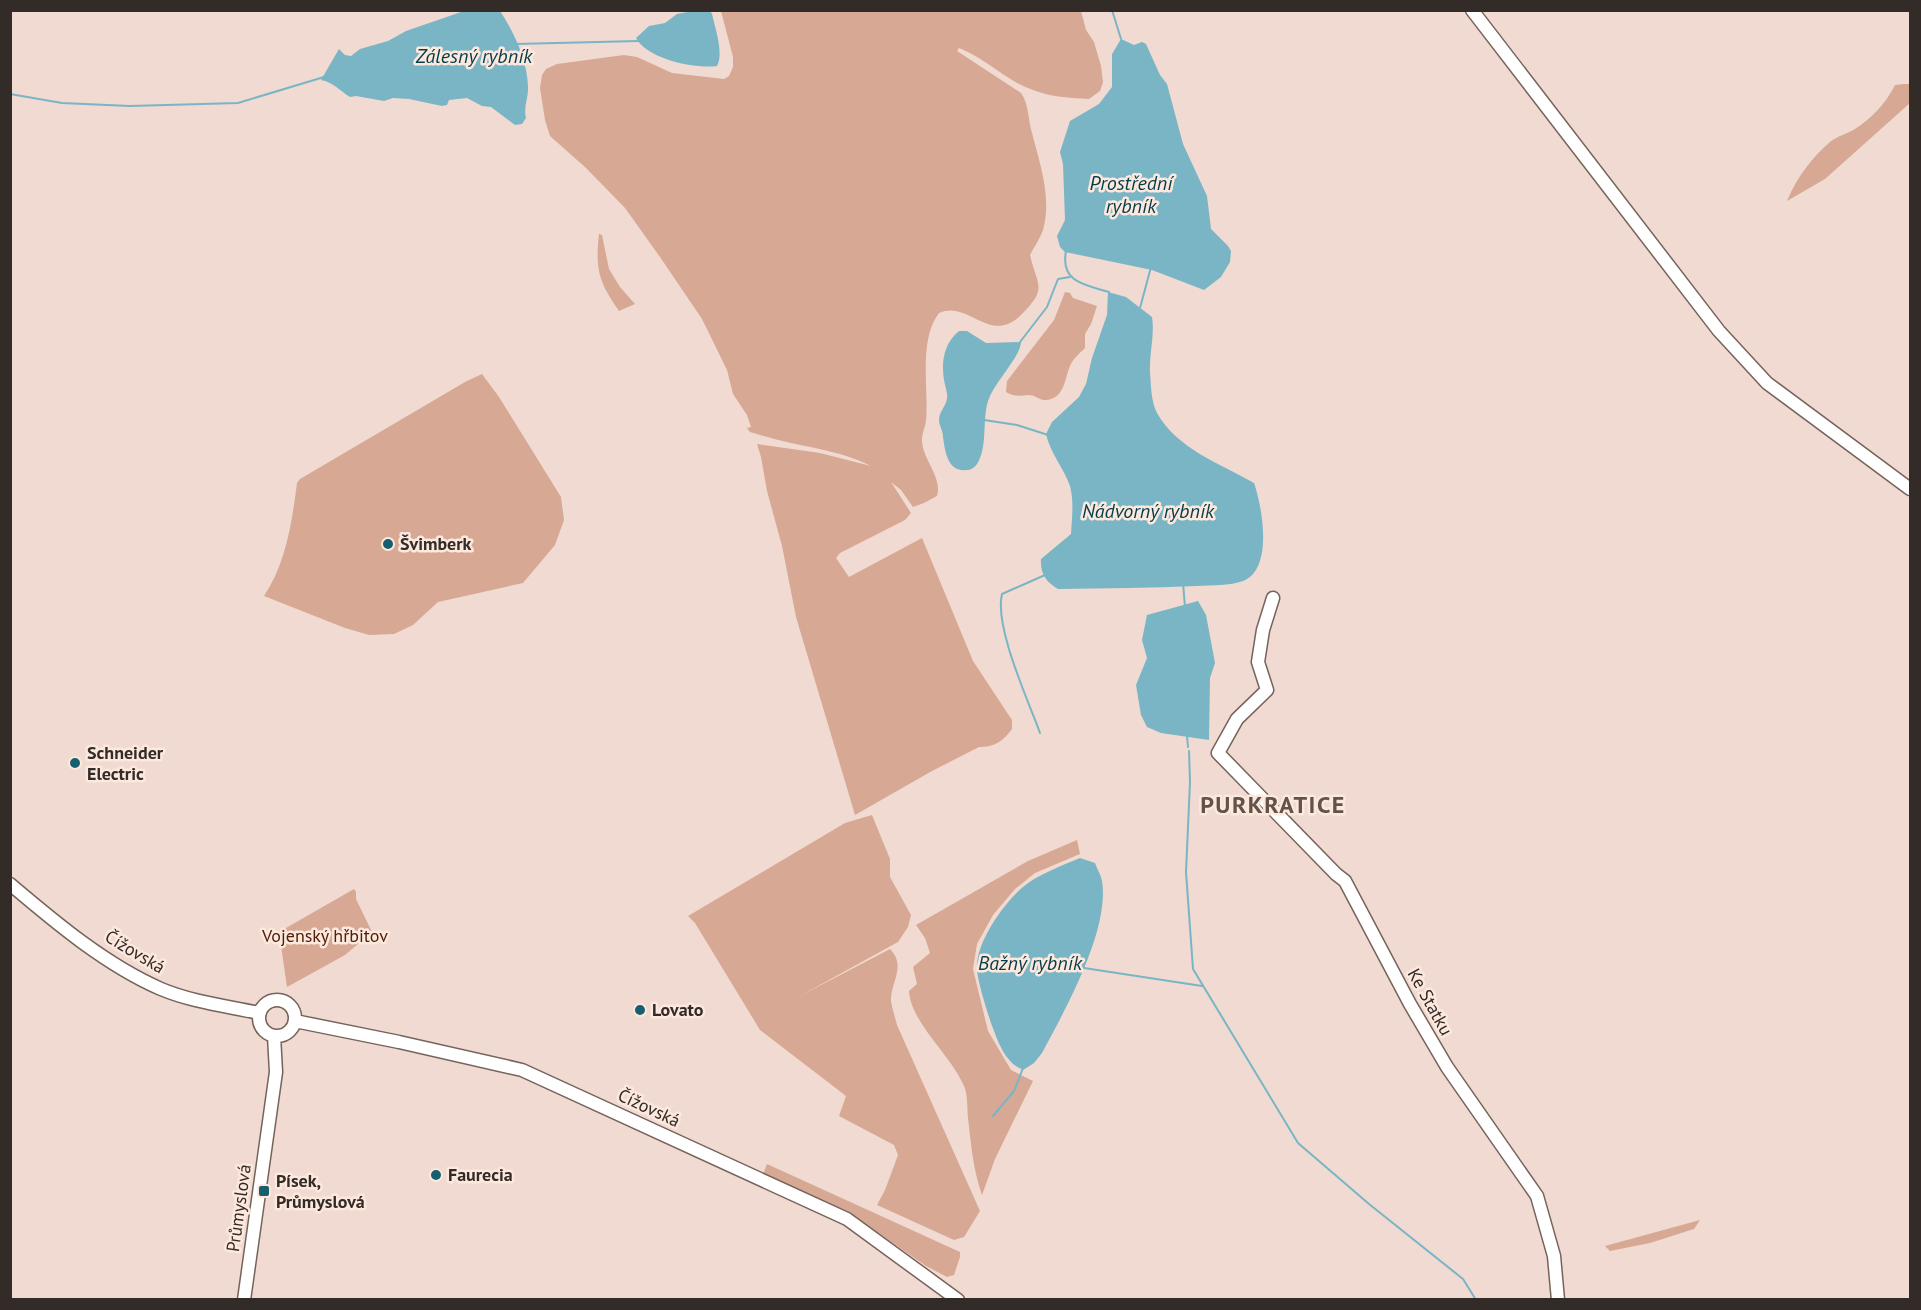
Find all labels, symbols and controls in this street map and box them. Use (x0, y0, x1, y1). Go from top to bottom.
water label: Zálesný rybník (415, 43, 533, 69)
water label: Prostřední rybník (1090, 170, 1174, 219)
water label: Nádvorný rybník (1082, 498, 1215, 524)
place label: Švimberk (400, 532, 472, 555)
marker: Švimberk (381, 537, 395, 551)
place label: Schneider Electric (87, 741, 164, 785)
marker: Schneider Electric (68, 756, 82, 770)
district label: PURKRATICE (1200, 789, 1346, 820)
park label: Vojenský hřbitov (261, 924, 388, 947)
street label: Čížovská (101, 925, 170, 978)
water label: Bažný rybník (978, 950, 1083, 976)
street label: Ke Statku (1403, 964, 1458, 1039)
place label: Lovato (652, 998, 704, 1021)
marker: Lovato (633, 1003, 647, 1017)
street label: Čížovská (614, 1083, 684, 1132)
street label: Průmyslová (221, 1163, 256, 1253)
place label: Faurecia (448, 1163, 513, 1186)
marker: Faurecia (429, 1168, 443, 1182)
place label: Písek, Průmyslová (276, 1169, 365, 1213)
marker: Písek, Průmyslová (257, 1184, 271, 1198)

